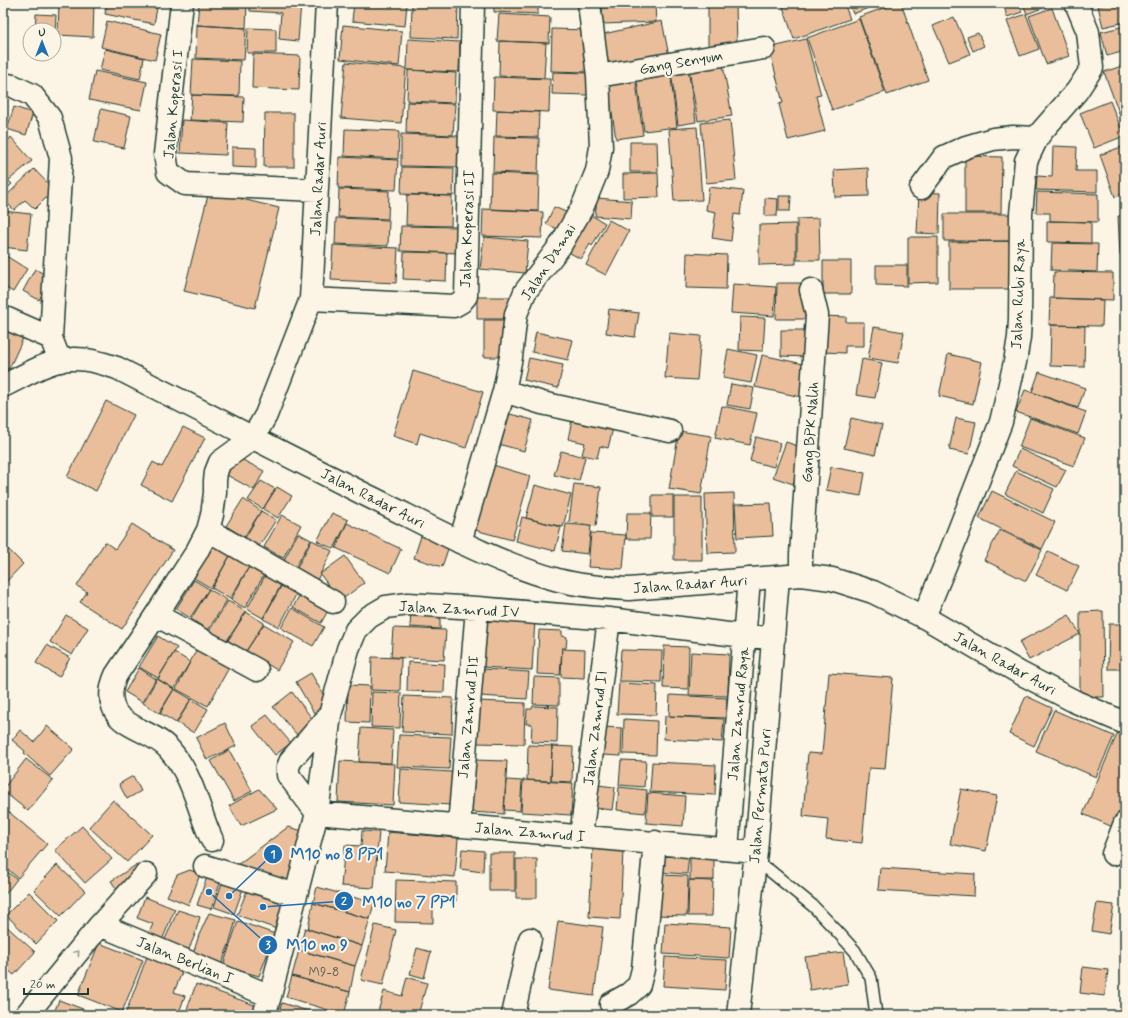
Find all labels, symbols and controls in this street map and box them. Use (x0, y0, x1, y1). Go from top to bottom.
north arrow (22, 22, 62, 62)
text: U (38, 26, 46, 40)
street label: Gang Senyum (638, 46, 725, 81)
street label: Jalan Koperasi I (159, 48, 189, 160)
street label: Jalan Radar Auri (306, 121, 332, 237)
street label: Jalan Koperasi II (456, 169, 480, 289)
street label: Jalan Damai (516, 220, 581, 305)
street label: Jalan Rubi Raya (1007, 237, 1031, 350)
street label: Gang BPK Nalih (797, 381, 826, 484)
street label: Jalan Radar Auri (317, 464, 428, 534)
street label: Jalan Radar Auri (632, 571, 748, 599)
street label: Jalan Zamrud IV (398, 597, 520, 623)
street label: Jalan Radar Auri (950, 627, 1059, 700)
street label: Jalan Zamrud Raya (723, 645, 755, 782)
street label: Jalan Zamrud III (454, 655, 484, 779)
street label: Jalan Zamrud II (579, 670, 613, 787)
street label: Jalan Permata Puri (745, 728, 777, 865)
street label: Jalan Zamrud I (474, 818, 586, 848)
callout: M10 no 8 PP1 (263, 840, 392, 868)
text: M10 no 8 PP1 (291, 844, 383, 865)
text: 1 (270, 847, 276, 863)
callout: M10 no 7 PP1 (334, 887, 464, 915)
text: M10 no 7 PP1 (362, 892, 456, 913)
text: 2 (341, 894, 347, 910)
callout: M10 no 9 (258, 931, 356, 959)
street label: Jalan Berlian I (133, 932, 236, 990)
text: M10 no 9 (286, 935, 348, 956)
text: 3 (265, 938, 271, 954)
one-way arrow (73, 950, 80, 957)
house number: M9-8 (309, 964, 339, 981)
scale bar (24, 970, 88, 996)
text: 20 m (30, 977, 56, 993)

